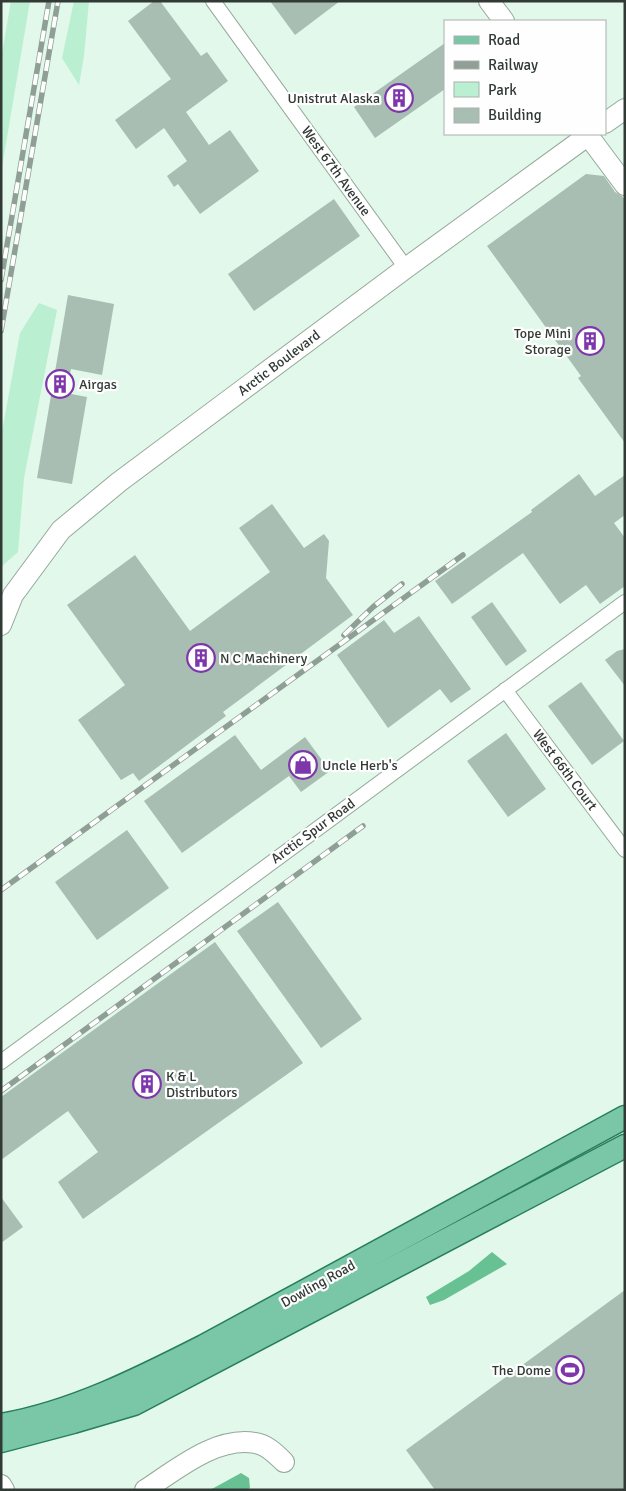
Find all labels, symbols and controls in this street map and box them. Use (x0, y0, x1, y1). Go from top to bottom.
legend (444, 20, 606, 135)
text: Road (488, 31, 520, 49)
text: Railway (488, 56, 538, 74)
text: Park (488, 81, 517, 99)
building icon: Unistrut Alaska (384, 83, 414, 113)
place label: Unistrut Alaska (287, 90, 380, 107)
text: Building (488, 106, 542, 124)
street label: West 67th Avenue (298, 123, 374, 219)
place label: Tope Mini Storage (514, 325, 571, 358)
building icon: Tope Mini Storage (575, 326, 605, 356)
street label: Arctic Boulevard (234, 327, 324, 399)
building icon: Airgas (45, 369, 75, 399)
place label: Airgas (79, 376, 117, 393)
building icon: N C Machinery (186, 643, 216, 673)
place label: N C Machinery (220, 650, 308, 667)
street label: West 66th Court (529, 726, 601, 814)
shop icon: Uncle Herb's (288, 750, 318, 780)
place label: Uncle Herb's (322, 757, 398, 774)
street label: Arctic Spur Road (268, 795, 358, 867)
place label: K & L Distributors (166, 1068, 237, 1101)
building icon: K & L Distributors (132, 1069, 162, 1099)
street label: Dowling Road (278, 1257, 358, 1311)
sports icon: The Dome (555, 1355, 585, 1385)
place label: The Dome (492, 1362, 551, 1379)

